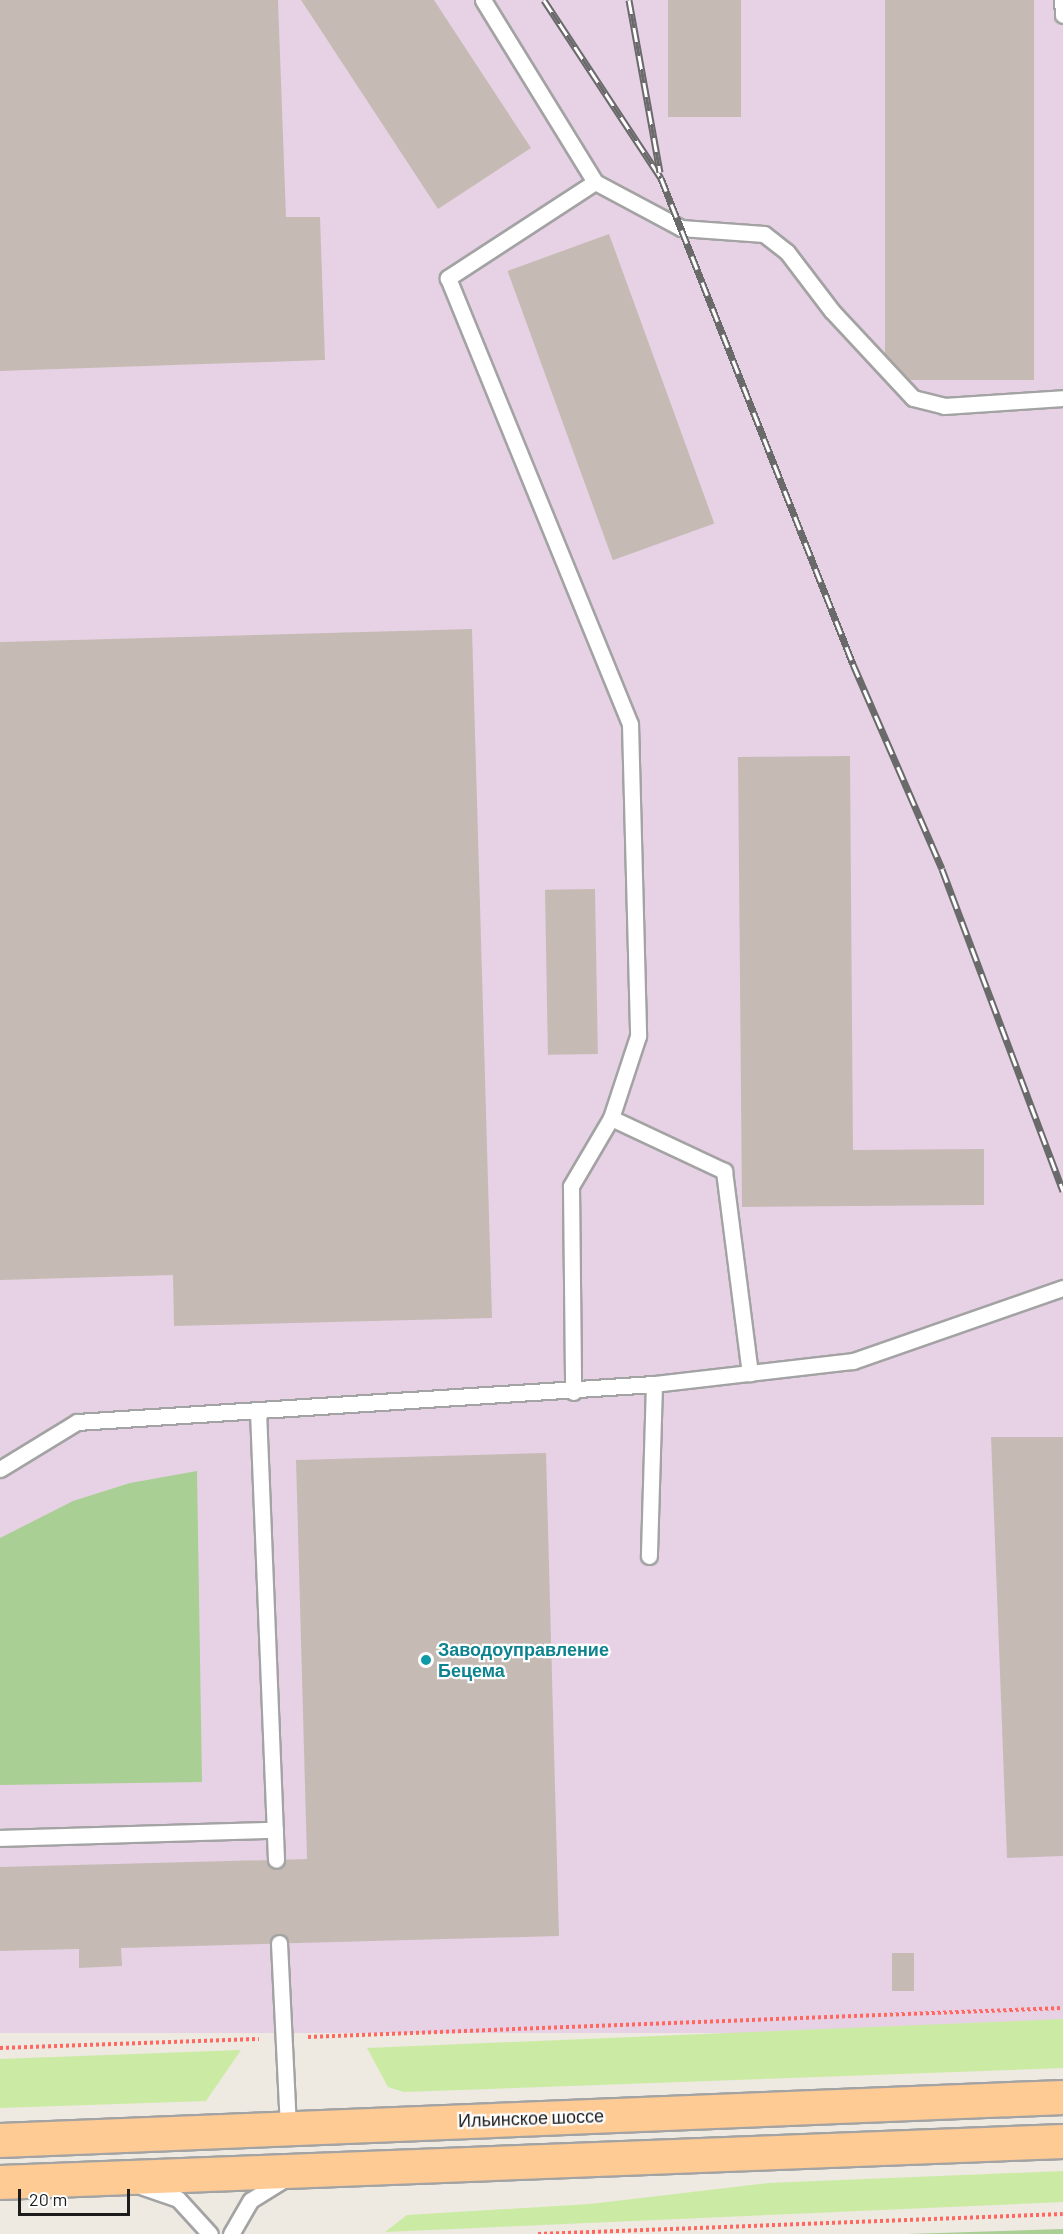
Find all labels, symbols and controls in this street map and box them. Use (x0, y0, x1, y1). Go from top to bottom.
place label: Заводоуправление Бецема (438, 1639, 609, 1682)
marker: Заводоуправление Бецема (419, 1653, 433, 1667)
street label: Ильинское шоссе (458, 2105, 604, 2131)
scale bar (21, 2177, 134, 2215)
text: 20 m (29, 2188, 67, 2210)

